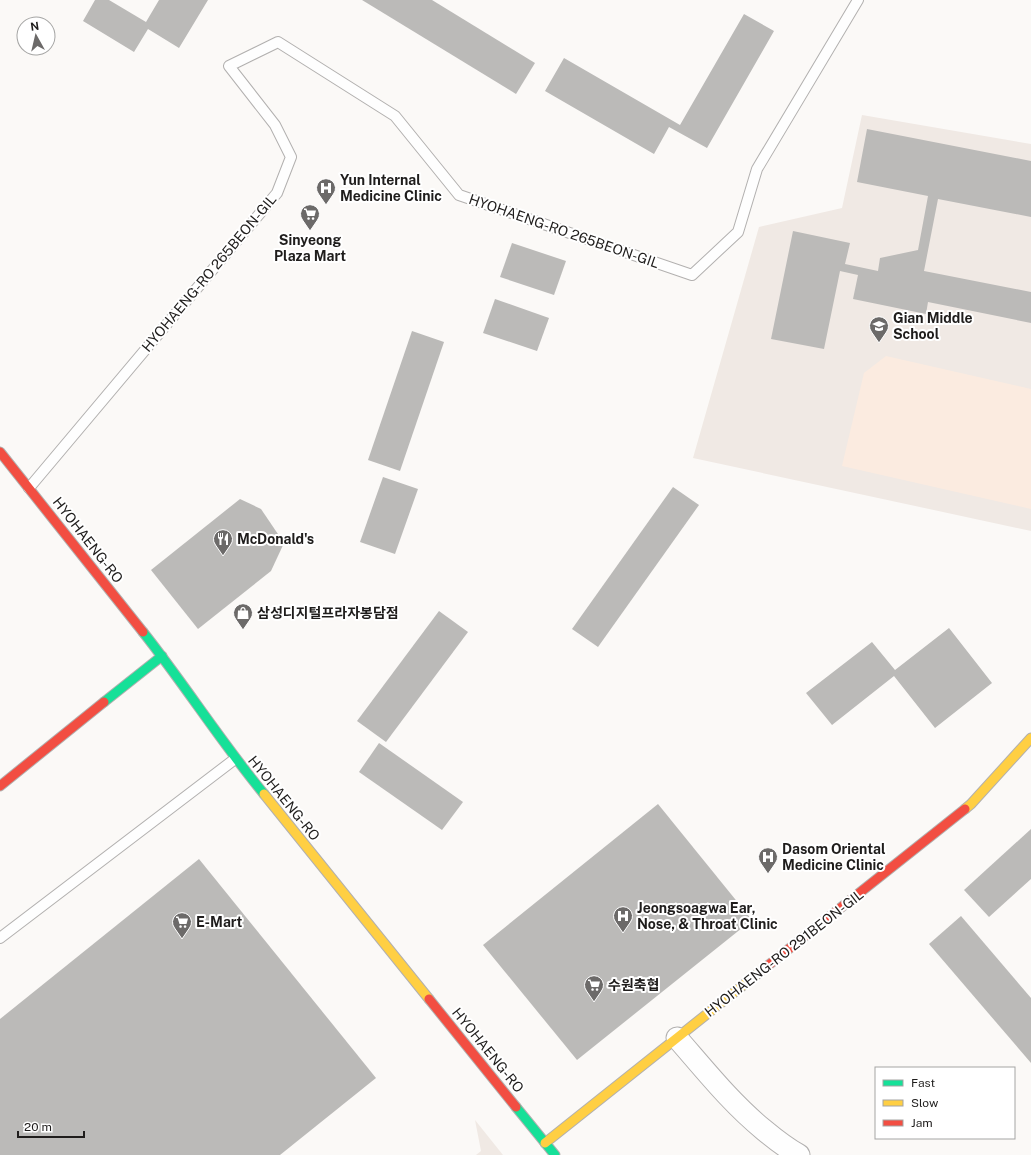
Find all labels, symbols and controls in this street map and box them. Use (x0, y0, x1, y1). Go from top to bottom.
north arrow (16, 16, 56, 56)
text: N (30, 20, 40, 33)
place label: Yun Internal Medicine Clinic (340, 172, 442, 204)
hospital icon: Yun Internal Medicine Clinic (315, 177, 337, 205)
street label: HYOHAENG-RO 265BEON-GIL (139, 191, 279, 355)
street label: HYOHAENG-RO 265BEON-GIL (467, 191, 661, 271)
supermarket icon: Sinyeong Plaza Mart (299, 203, 321, 231)
place label: Sinyeong Plaza Mart (274, 232, 346, 264)
place label: Gian Middle School (893, 310, 973, 342)
school or university icon: Gian Middle School (868, 315, 890, 343)
street label: HYOHAENG-RO (50, 494, 126, 586)
restaurant icon: McDonald's (212, 528, 234, 556)
place label: McDonald's (237, 531, 314, 547)
shop icon: 삼성디지털프라자봉담점 (232, 602, 254, 630)
place label: 삼성디지털프라자봉담점 (257, 605, 399, 621)
street label: HYOHAENG-RO (245, 752, 323, 844)
place label: Dasom Oriental Medicine Clinic (782, 841, 886, 873)
hospital icon: Dasom Oriental Medicine Clinic (757, 846, 779, 874)
street label: HYOHAENG-RO 291BEON-GIL (701, 886, 867, 1020)
place label: Jeongsoagwa Ear, Nose, & Throat Clinic (637, 900, 778, 932)
hospital icon: Jeongsoagwa Ear, Nose, & Throat Clinic (612, 905, 634, 933)
supermarket icon: E-Mart (171, 911, 193, 939)
place label: E-Mart (196, 914, 243, 930)
supermarket icon: 수원축협 (583, 974, 605, 1002)
place label: 수원축협 (608, 977, 660, 993)
street label: HYOHAENG-RO (449, 1004, 527, 1096)
legend (875, 1067, 1015, 1139)
text: Fast (911, 1076, 936, 1090)
text: Slow (911, 1096, 939, 1110)
scale bar (18, 1113, 84, 1139)
text: Jam (911, 1116, 933, 1130)
text: 20 m (24, 1120, 52, 1134)

